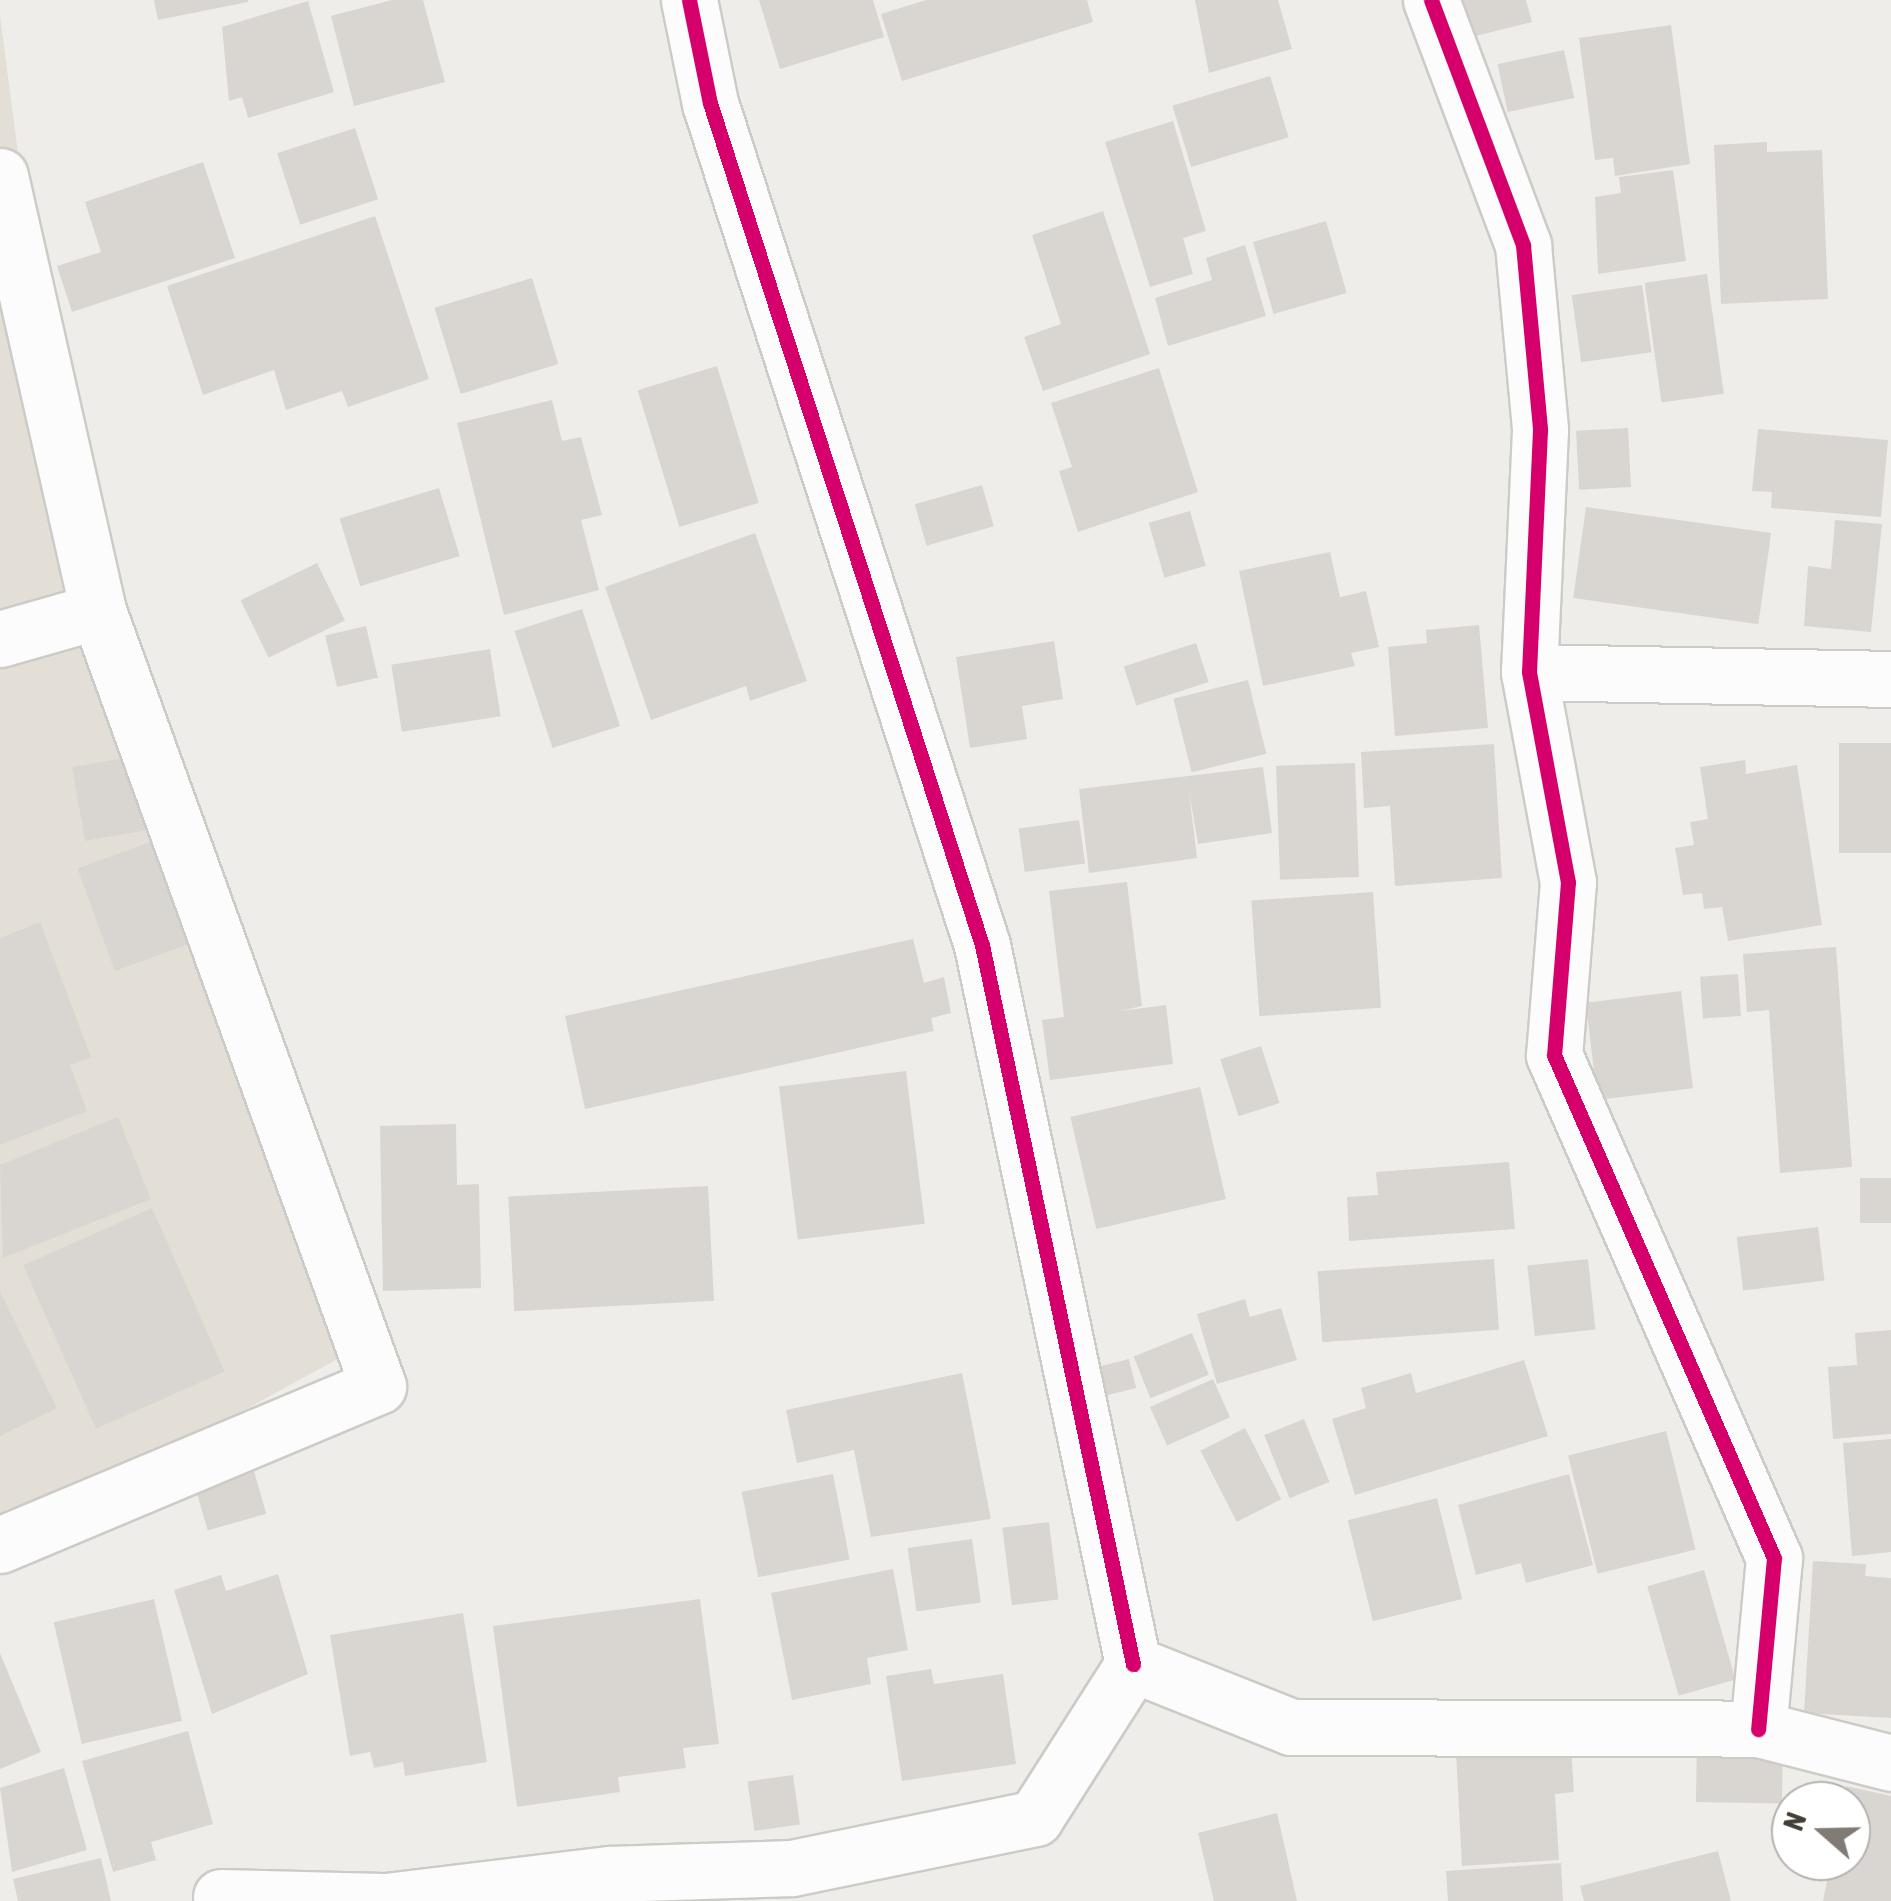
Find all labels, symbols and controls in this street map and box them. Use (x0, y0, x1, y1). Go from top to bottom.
north arrow (1771, 1781, 1871, 1881)
text: N (1777, 1808, 1813, 1835)

